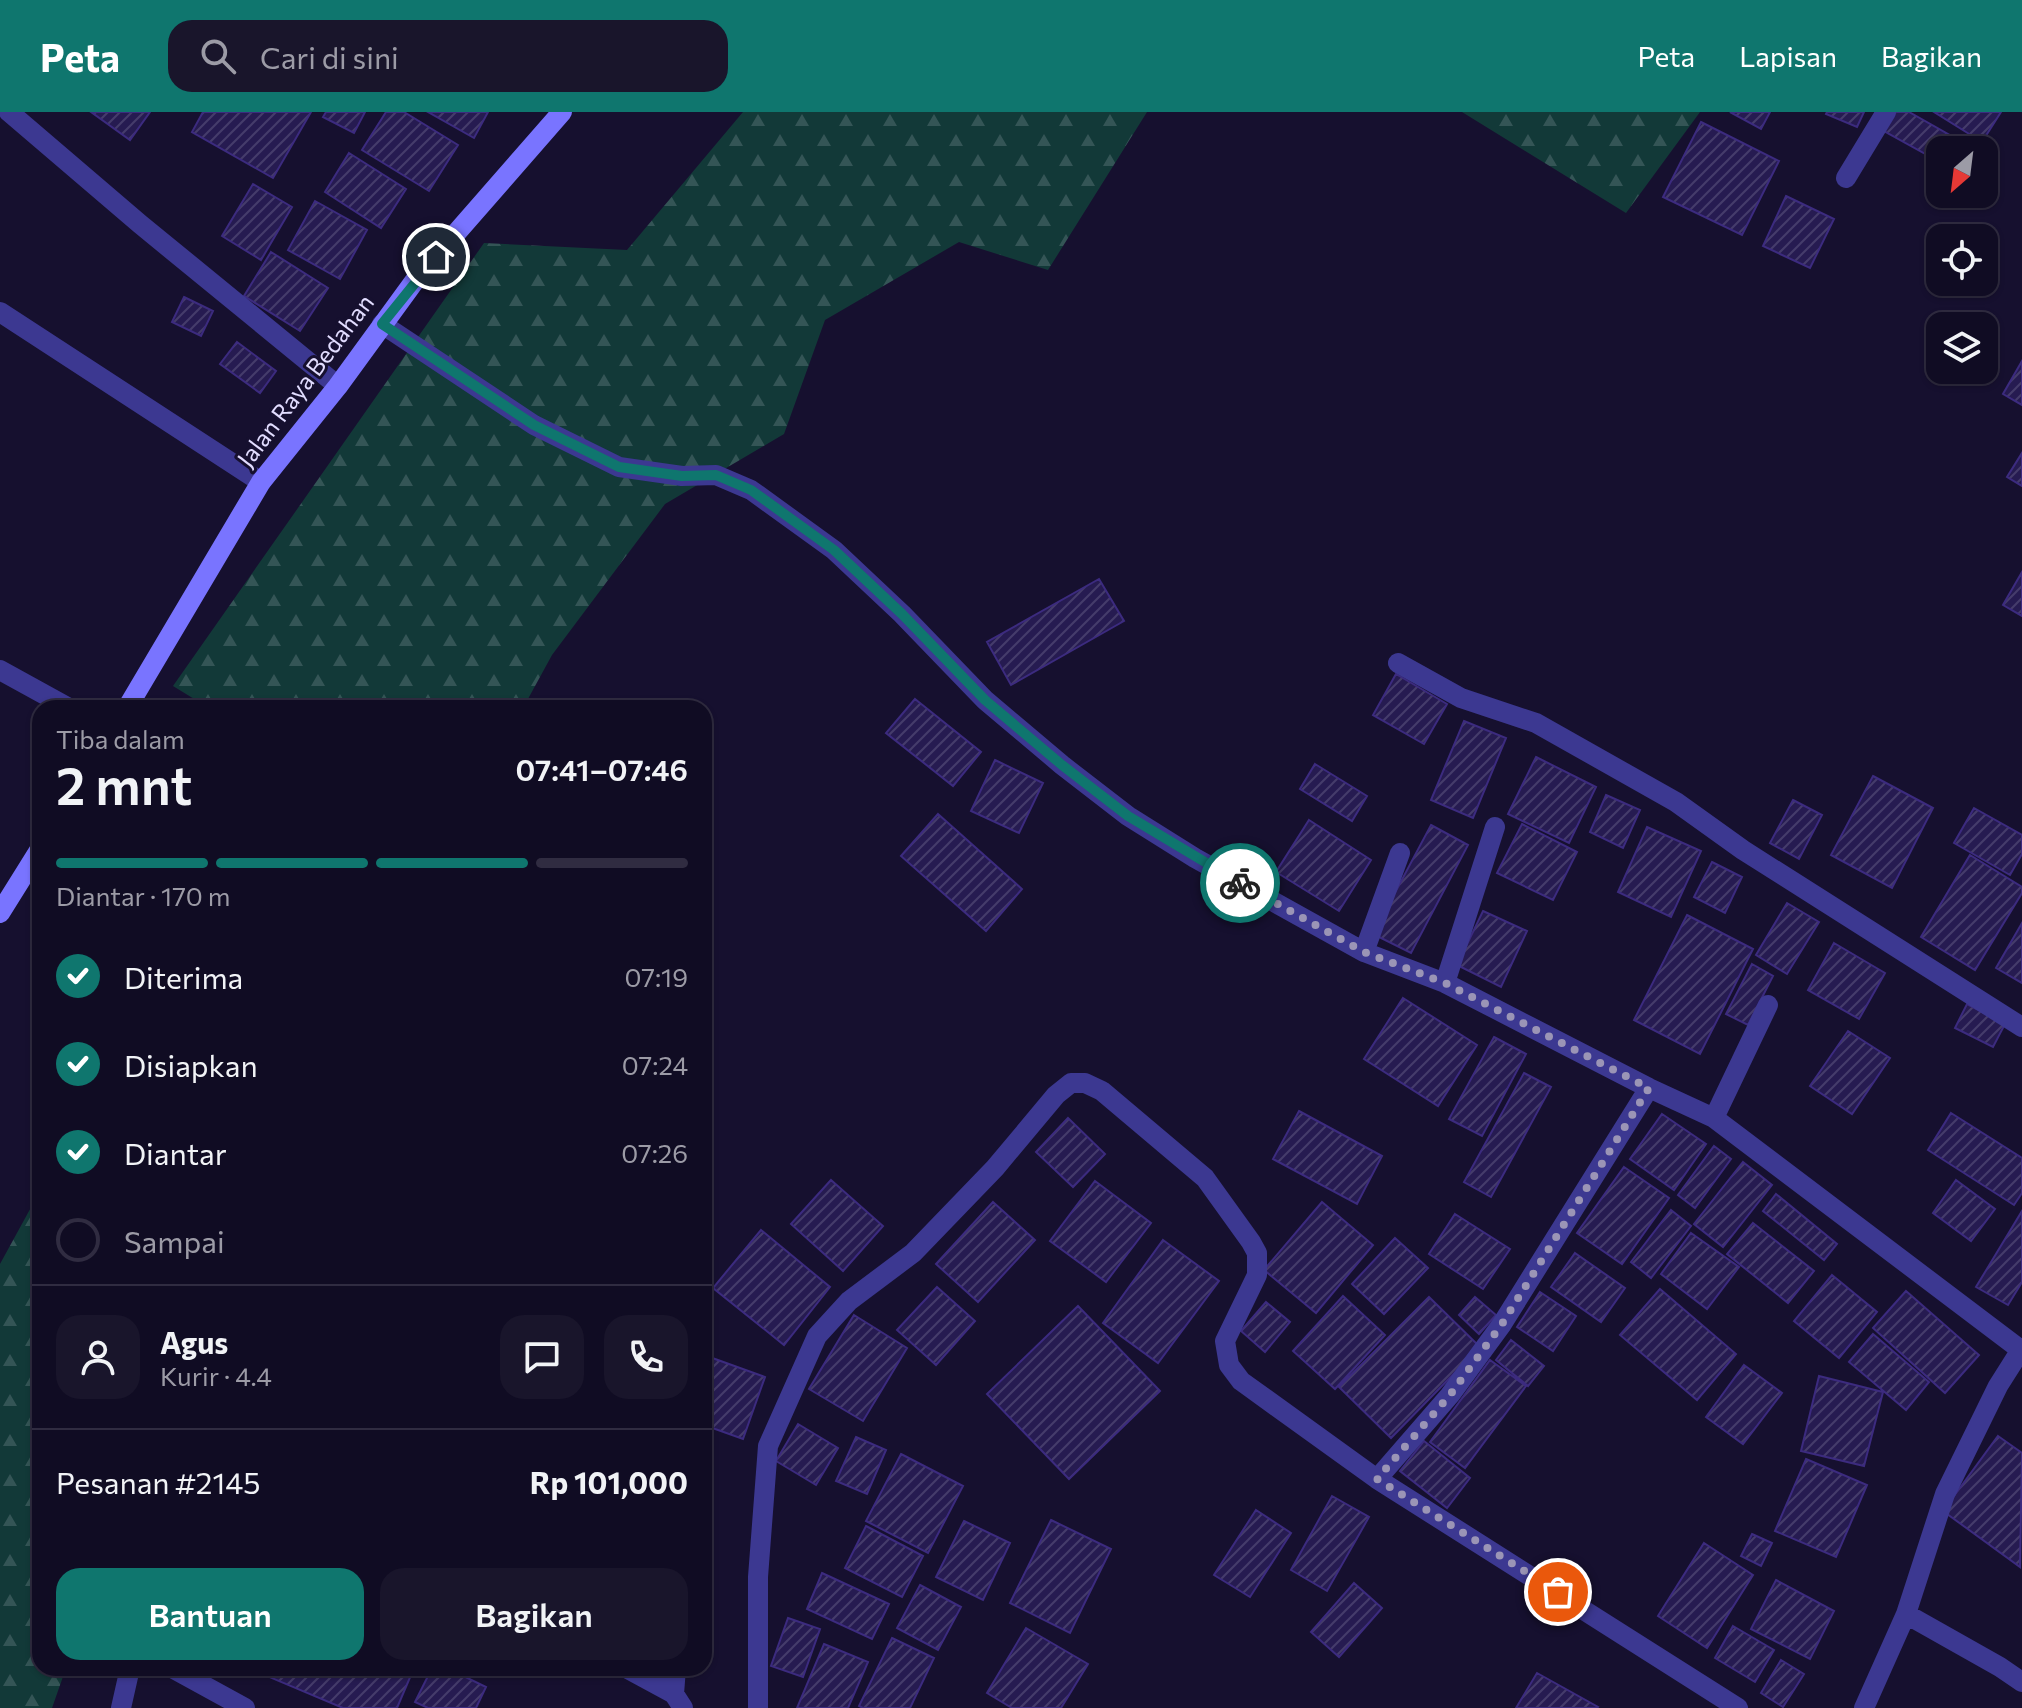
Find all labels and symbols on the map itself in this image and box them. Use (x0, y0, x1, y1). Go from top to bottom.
north arrow (1926, 136, 1998, 208)
pin (402, 223, 470, 291)
street label: Jalan Raya Bedahan (230, 288, 379, 472)
courier (1200, 843, 1280, 923)
pin (1524, 1558, 1592, 1626)

